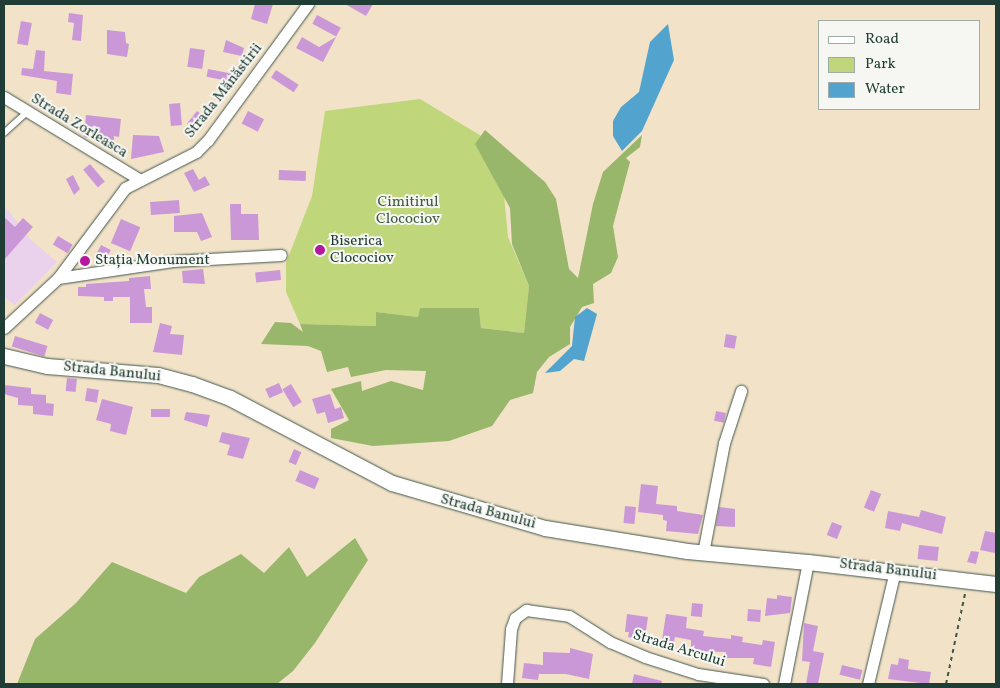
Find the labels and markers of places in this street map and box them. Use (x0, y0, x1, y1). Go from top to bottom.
place label: Biserica Clocociov (330, 232, 394, 267)
marker: Biserica Clocociov (314, 244, 326, 256)
place label: Stația Monument (95, 252, 210, 270)
marker: Stația Monument (79, 255, 91, 267)

